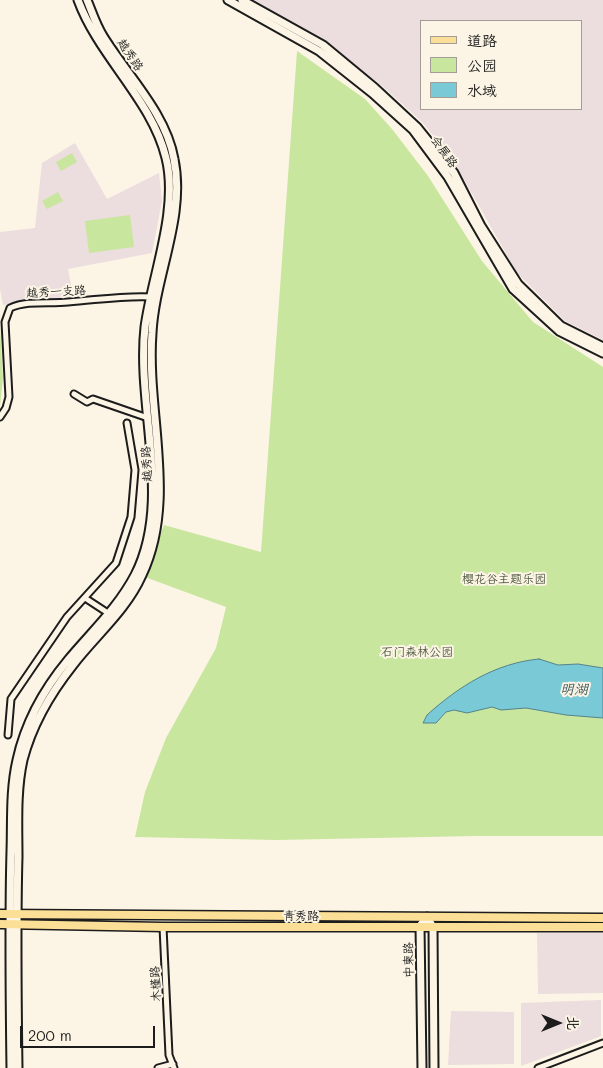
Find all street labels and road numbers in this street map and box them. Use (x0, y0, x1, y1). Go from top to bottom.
street label: 越秀路 (114, 36, 146, 74)
street label: 会展路 (428, 133, 460, 171)
street label: 越秀一支路 (26, 283, 86, 301)
street label: 越秀路 (139, 446, 155, 482)
street label: 青秀路 (283, 909, 319, 923)
street label: 中柬路 (401, 942, 417, 978)
street label: 木槿路 (148, 966, 164, 1002)

